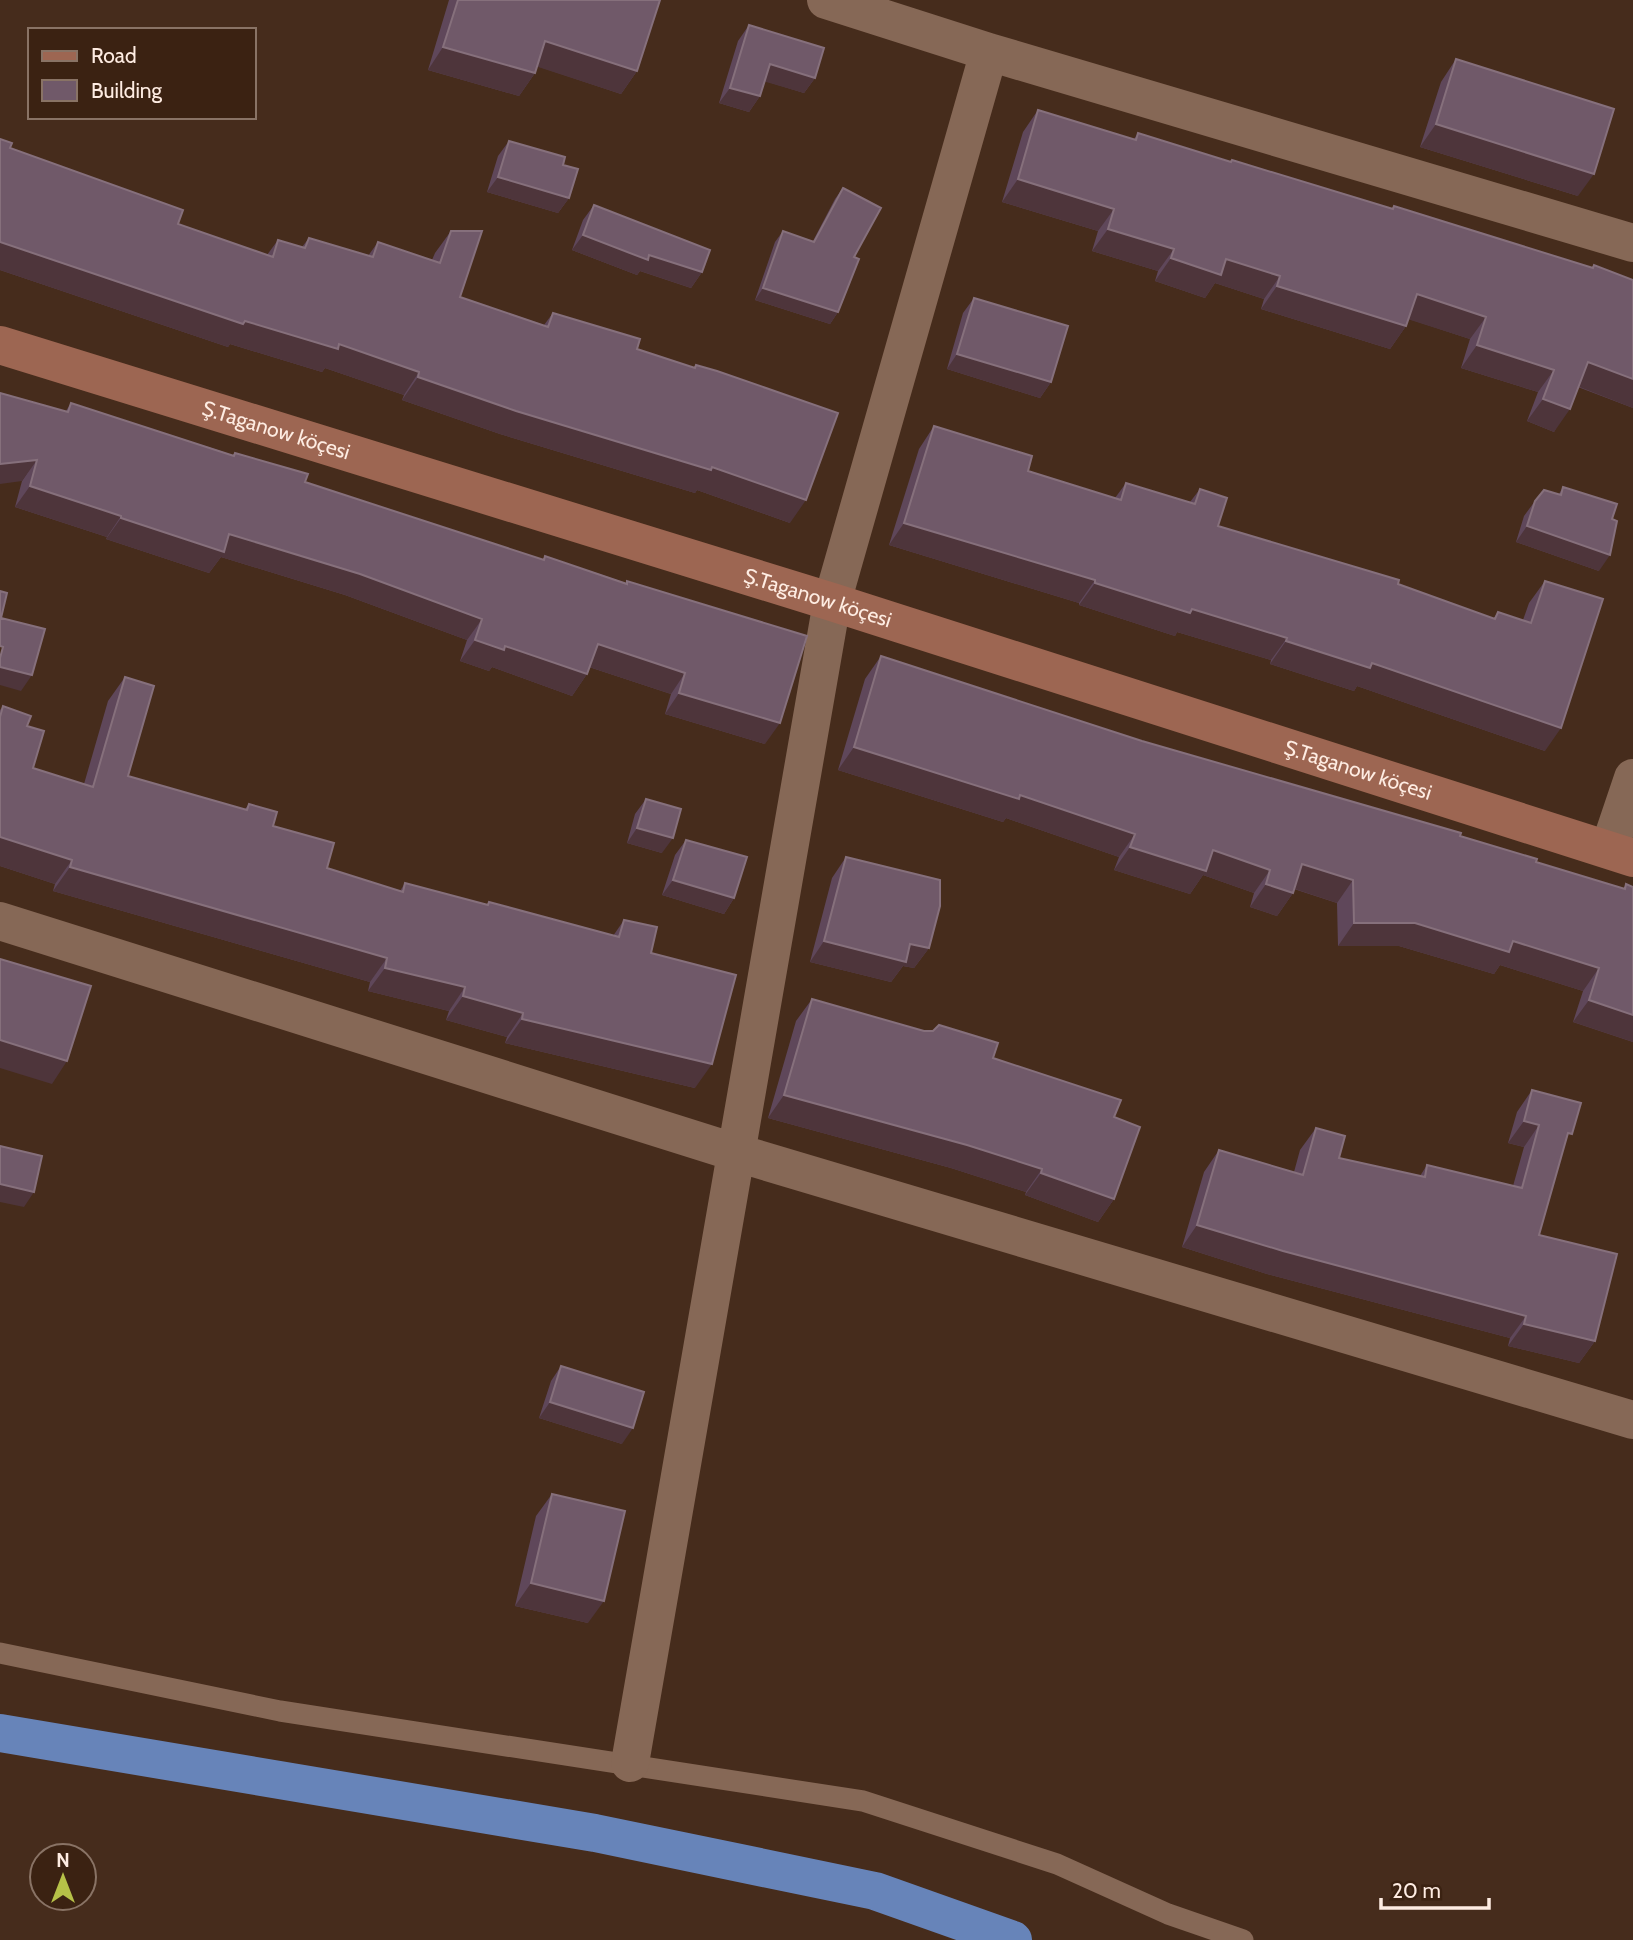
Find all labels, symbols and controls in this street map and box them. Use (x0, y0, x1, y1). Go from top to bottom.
legend (28, 28, 256, 119)
text: Road (91, 43, 137, 68)
text: Building (91, 78, 163, 103)
street label: Ş.Taganow köçesi (199, 395, 353, 464)
street label: Ş.Taganow köçesi (741, 563, 895, 632)
street label: Ş.Taganow köçesi (1281, 734, 1435, 805)
north arrow (28, 1842, 98, 1912)
text: N (56, 1849, 70, 1872)
scale bar (1381, 1867, 1490, 1911)
text: 20 m (1392, 1878, 1441, 1903)

